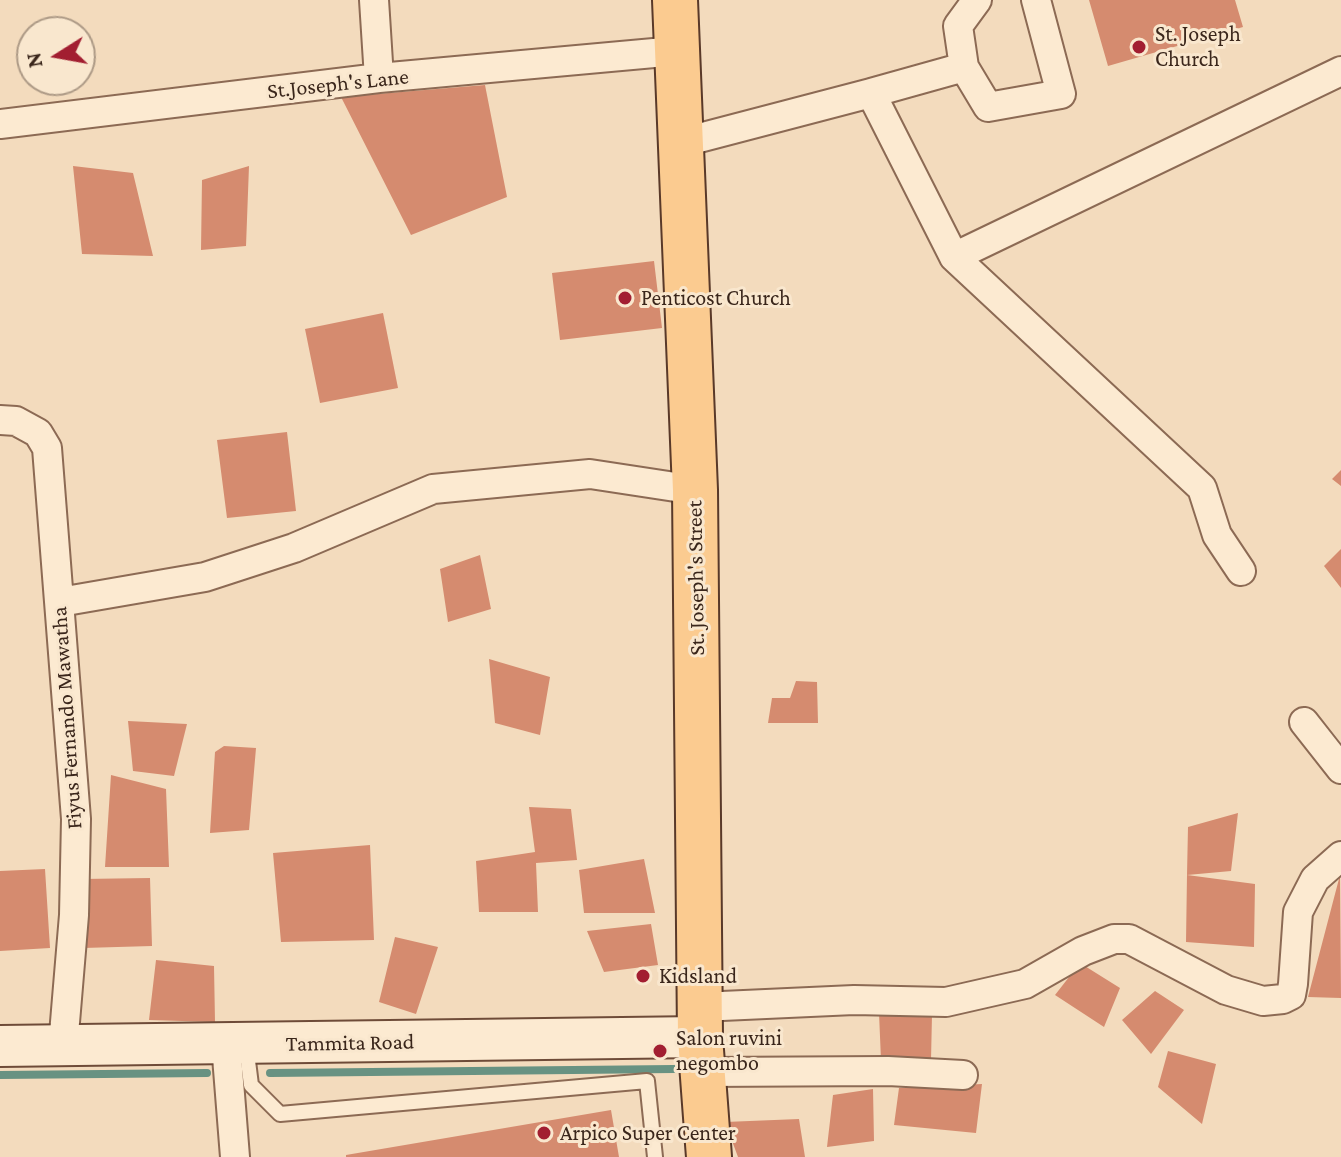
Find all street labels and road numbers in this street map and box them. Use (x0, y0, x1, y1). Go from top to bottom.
street label: St.Joseph's Lane (266, 63, 410, 105)
street label: St. Joseph's Street (681, 500, 711, 656)
street label: Fiyus Fernando Mawatha (46, 606, 88, 830)
street label: Tammita Road (285, 1029, 415, 1057)

